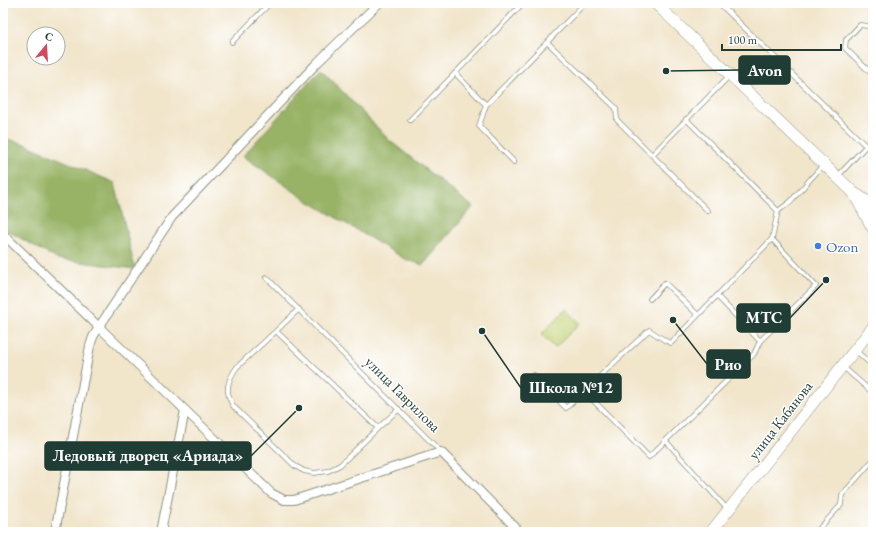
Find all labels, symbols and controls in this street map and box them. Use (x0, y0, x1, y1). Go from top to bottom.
north arrow (26, 26, 66, 66)
scale bar (722, 26, 841, 52)
text: С (43, 29, 55, 44)
text: 100 m (728, 32, 758, 48)
callout: Avon (739, 56, 790, 84)
text: Avon (747, 60, 782, 81)
place label: Ozon (826, 237, 859, 256)
marker: Ozon (813, 241, 823, 251)
callout: МТС (737, 304, 790, 332)
text: МТС (746, 307, 782, 328)
callout: Рио (707, 350, 750, 378)
street label: улица Гаврилова (361, 352, 445, 436)
text: Рио (714, 354, 742, 375)
callout: Школа №12 (521, 374, 621, 402)
text: Школа №12 (529, 377, 614, 398)
street label: улица Кабанова (744, 377, 816, 463)
callout: Ледовый дворец «Ариада» (45, 442, 251, 470)
text: Ледовый дворец «Ариада» (53, 445, 243, 466)

